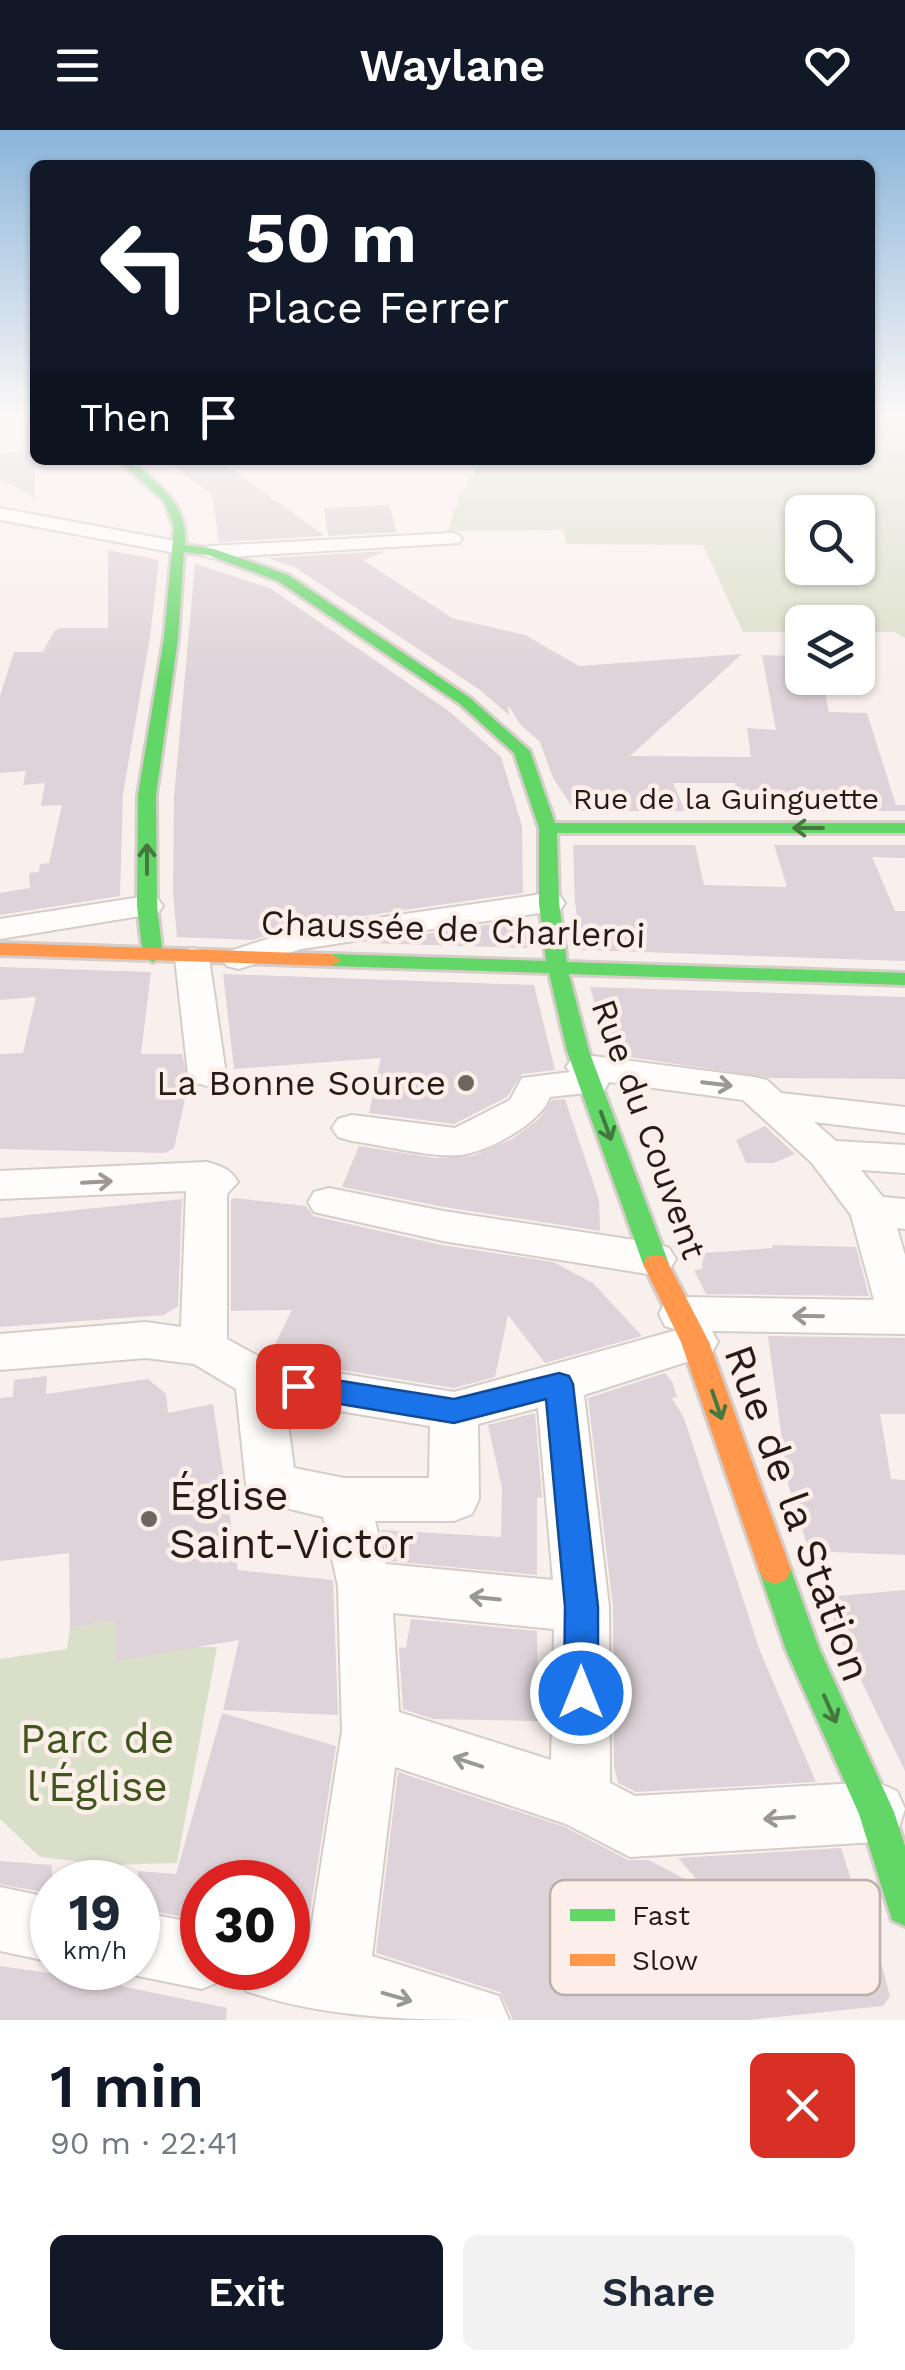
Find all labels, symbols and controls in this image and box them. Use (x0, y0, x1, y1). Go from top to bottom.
icon: menu (50, 38, 105, 93)
icon: heart (800, 38, 855, 93)
text: Waylane (360, 39, 545, 92)
text: 50 m (245, 197, 417, 279)
icon: left (80, 200, 210, 330)
text: Place Ferrer (245, 281, 509, 334)
icon: arrive (191, 390, 246, 445)
text: Then (80, 396, 171, 440)
map controls (785, 495, 875, 695)
button: search (785, 495, 875, 585)
button: layers (785, 605, 875, 695)
street label: Rue de la Guinguette (573, 781, 879, 816)
one-way arrow (792, 818, 824, 838)
one-way arrow (138, 843, 156, 876)
street label: Chaussée de Charleroi (260, 901, 646, 957)
street label: Rue du Couvent (583, 993, 716, 1265)
place label: La Bonne Source (156, 1062, 446, 1104)
marker: La Bonne Source (455, 1072, 477, 1094)
one-way arrow (700, 1075, 732, 1094)
one-way arrow (598, 1109, 616, 1140)
one-way arrow (81, 1172, 113, 1191)
one-way arrow (792, 1306, 824, 1325)
street label: Rue de la Station (714, 1338, 882, 1688)
pin (256, 1344, 341, 1429)
icon: arrive (271, 1359, 326, 1414)
one-way arrow (709, 1388, 727, 1419)
place label: Église Saint-Victor (169, 1471, 414, 1568)
marker: Église Saint-Victor (138, 1508, 160, 1530)
one-way arrow (469, 1588, 501, 1607)
position arrow (529, 1641, 633, 1745)
one-way arrow (822, 1693, 840, 1724)
park label: Parc de l'Église (20, 1714, 174, 1811)
one-way arrow (452, 1752, 484, 1770)
one-way arrow (763, 1809, 795, 1828)
speed limit sign: 30 (180, 1860, 310, 1990)
legend (550, 1880, 880, 1995)
text: 19 (69, 1883, 121, 1942)
text: Fast (632, 1899, 690, 1932)
text: km/h (63, 1936, 127, 1965)
text: Slow (632, 1944, 698, 1977)
one-way arrow (381, 1989, 413, 2007)
text: 1 min (50, 2051, 204, 2122)
button: close (750, 2053, 855, 2158)
text: 90 m · 22:41 (50, 2124, 238, 2162)
button: Exit (50, 2235, 443, 2350)
button: Share (463, 2235, 855, 2350)

